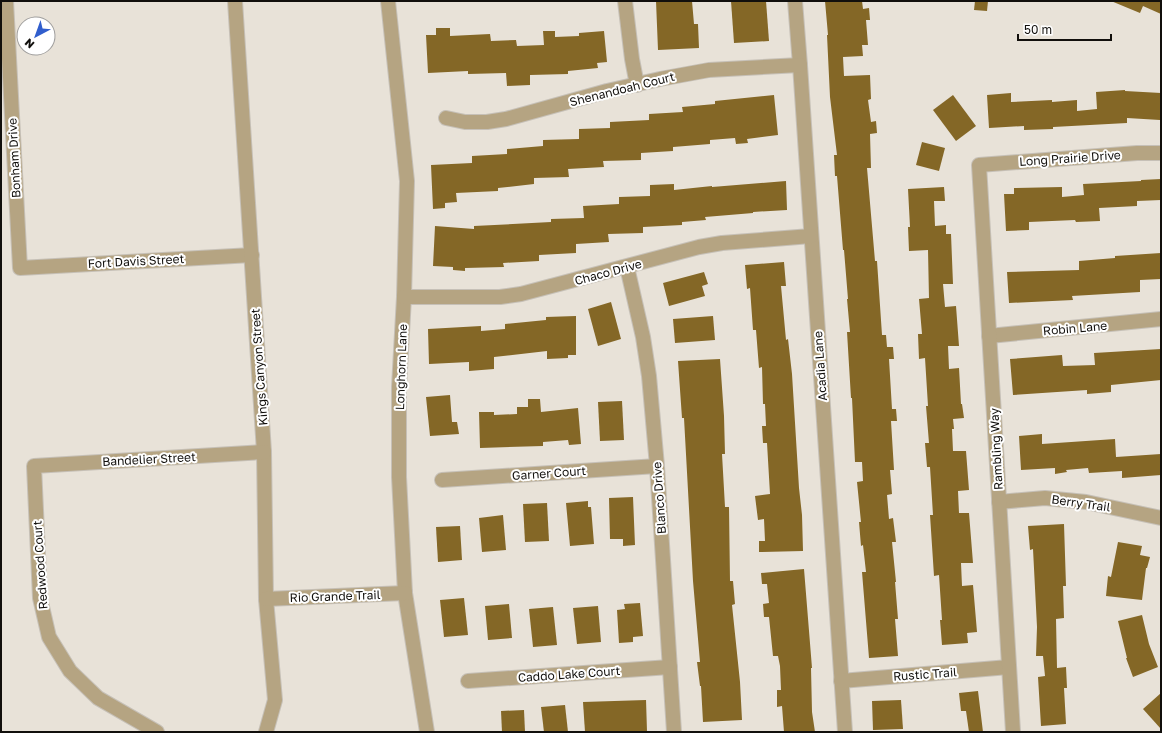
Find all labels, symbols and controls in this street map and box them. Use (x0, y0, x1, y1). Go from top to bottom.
north arrow (16, 16, 56, 56)
scale bar (1018, 16, 1111, 42)
text: 50 m (1024, 22, 1052, 37)
text: N (22, 36, 37, 52)
street label: Shenandoah Court (568, 69, 676, 109)
street label: Bonham Drive (4, 118, 24, 198)
street label: Long Prairie Drive (1019, 147, 1121, 169)
street label: Fort Davis Street (87, 251, 185, 271)
street label: Chaco Drive (573, 256, 643, 288)
street label: Kings Canyon Street (247, 308, 271, 426)
street label: Robin Lane (1042, 318, 1108, 338)
street label: Longhorn Lane (392, 324, 410, 410)
street label: Acadia Lane (810, 331, 830, 401)
street label: Rambling Way (986, 407, 1006, 490)
street label: Bandelier Street (102, 449, 196, 469)
street label: Blanco Drive (649, 461, 669, 535)
street label: Garner Court (511, 463, 587, 483)
street label: Berry Trail (1051, 491, 1112, 515)
street label: Redwood Court (29, 520, 51, 610)
street label: Rio Grande Trail (289, 587, 381, 605)
street label: Caddo Lake Court (517, 663, 621, 685)
street label: Rustic Trail (893, 664, 958, 684)

